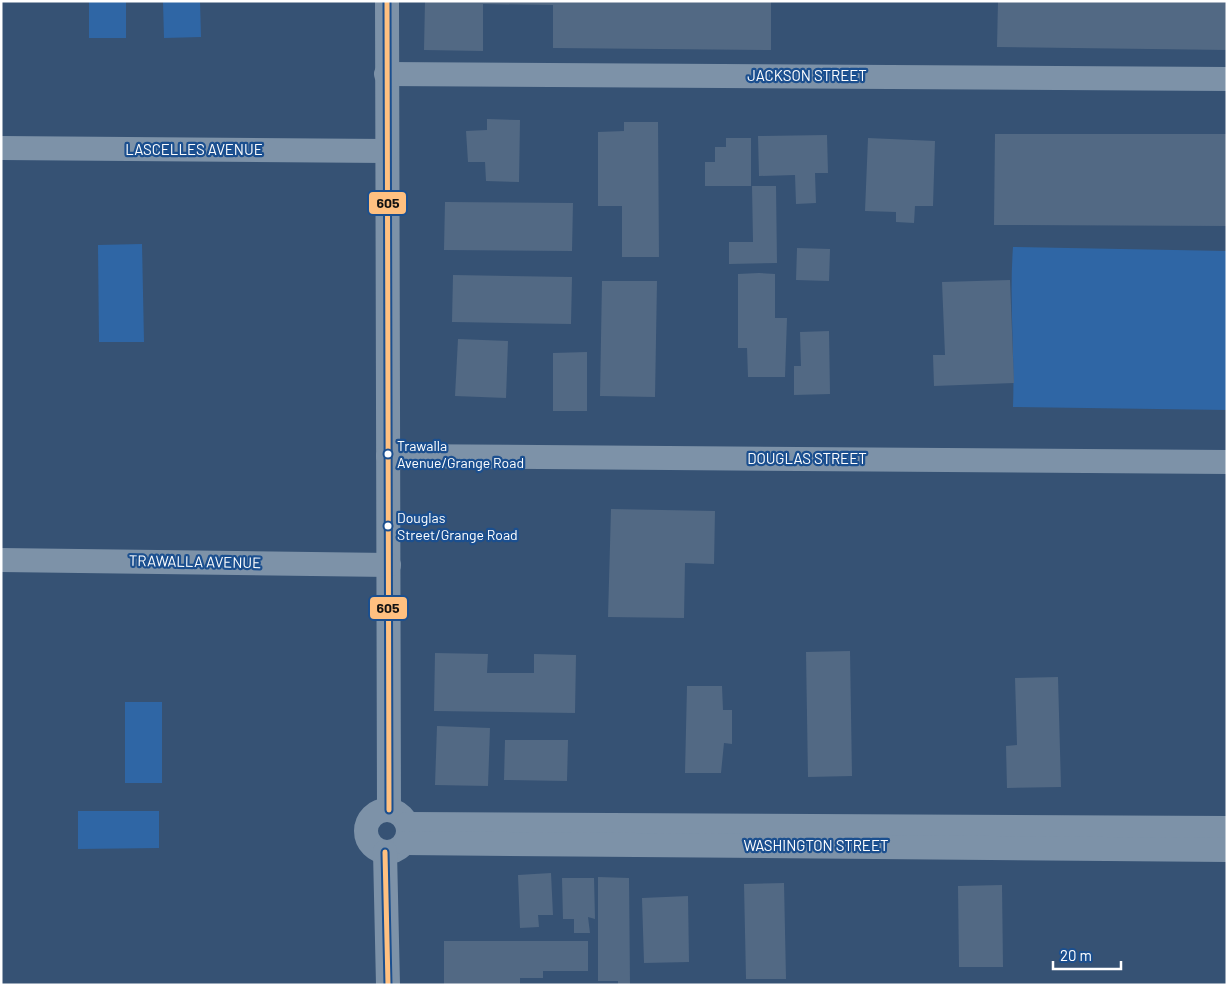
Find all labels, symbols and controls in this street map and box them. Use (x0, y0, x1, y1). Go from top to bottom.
street label: JACKSON STREET (747, 66, 867, 84)
street label: LASCELLES AVENUE (125, 140, 263, 158)
line badge: 605 (368, 191, 407, 215)
text: 605 (376, 194, 400, 211)
place label: Trawalla Avenue/Grange Road (397, 437, 524, 471)
marker: Trawalla Avenue/Grange Road (383, 449, 393, 459)
street label: DOUGLAS STREET (747, 449, 867, 467)
place label: Douglas Street/Grange Road (397, 509, 518, 543)
marker: Douglas Street/Grange Road (383, 521, 393, 531)
street label: TRAWALLA AVENUE (129, 551, 261, 571)
line badge: 605 (369, 596, 408, 620)
text: 605 (376, 599, 400, 616)
street label: WASHINGTON STREET (743, 836, 889, 854)
scale bar (1053, 938, 1120, 970)
text: 20 m (1060, 946, 1092, 964)

